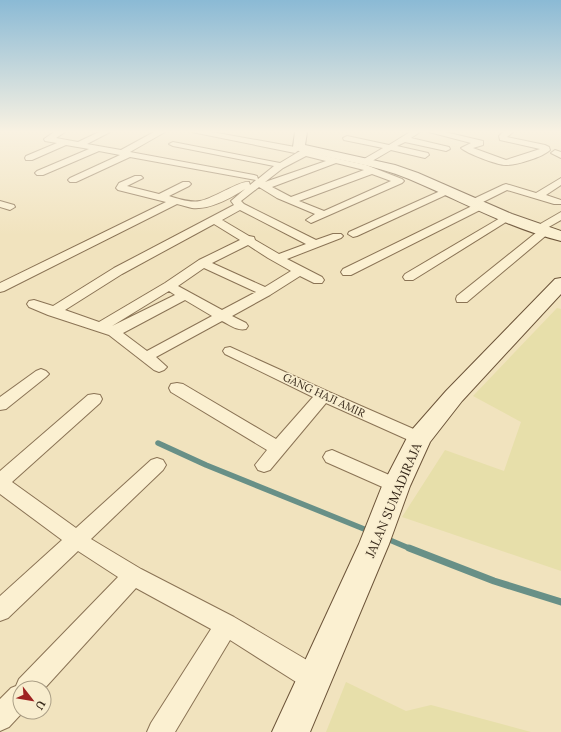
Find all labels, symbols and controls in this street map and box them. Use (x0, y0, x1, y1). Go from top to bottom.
street label: GANG HAJI AMIR (281, 370, 367, 420)
street label: JALAN SUMADIRAJA (361, 439, 426, 561)
north arrow (12, 680, 52, 720)
text: U (32, 698, 49, 713)

